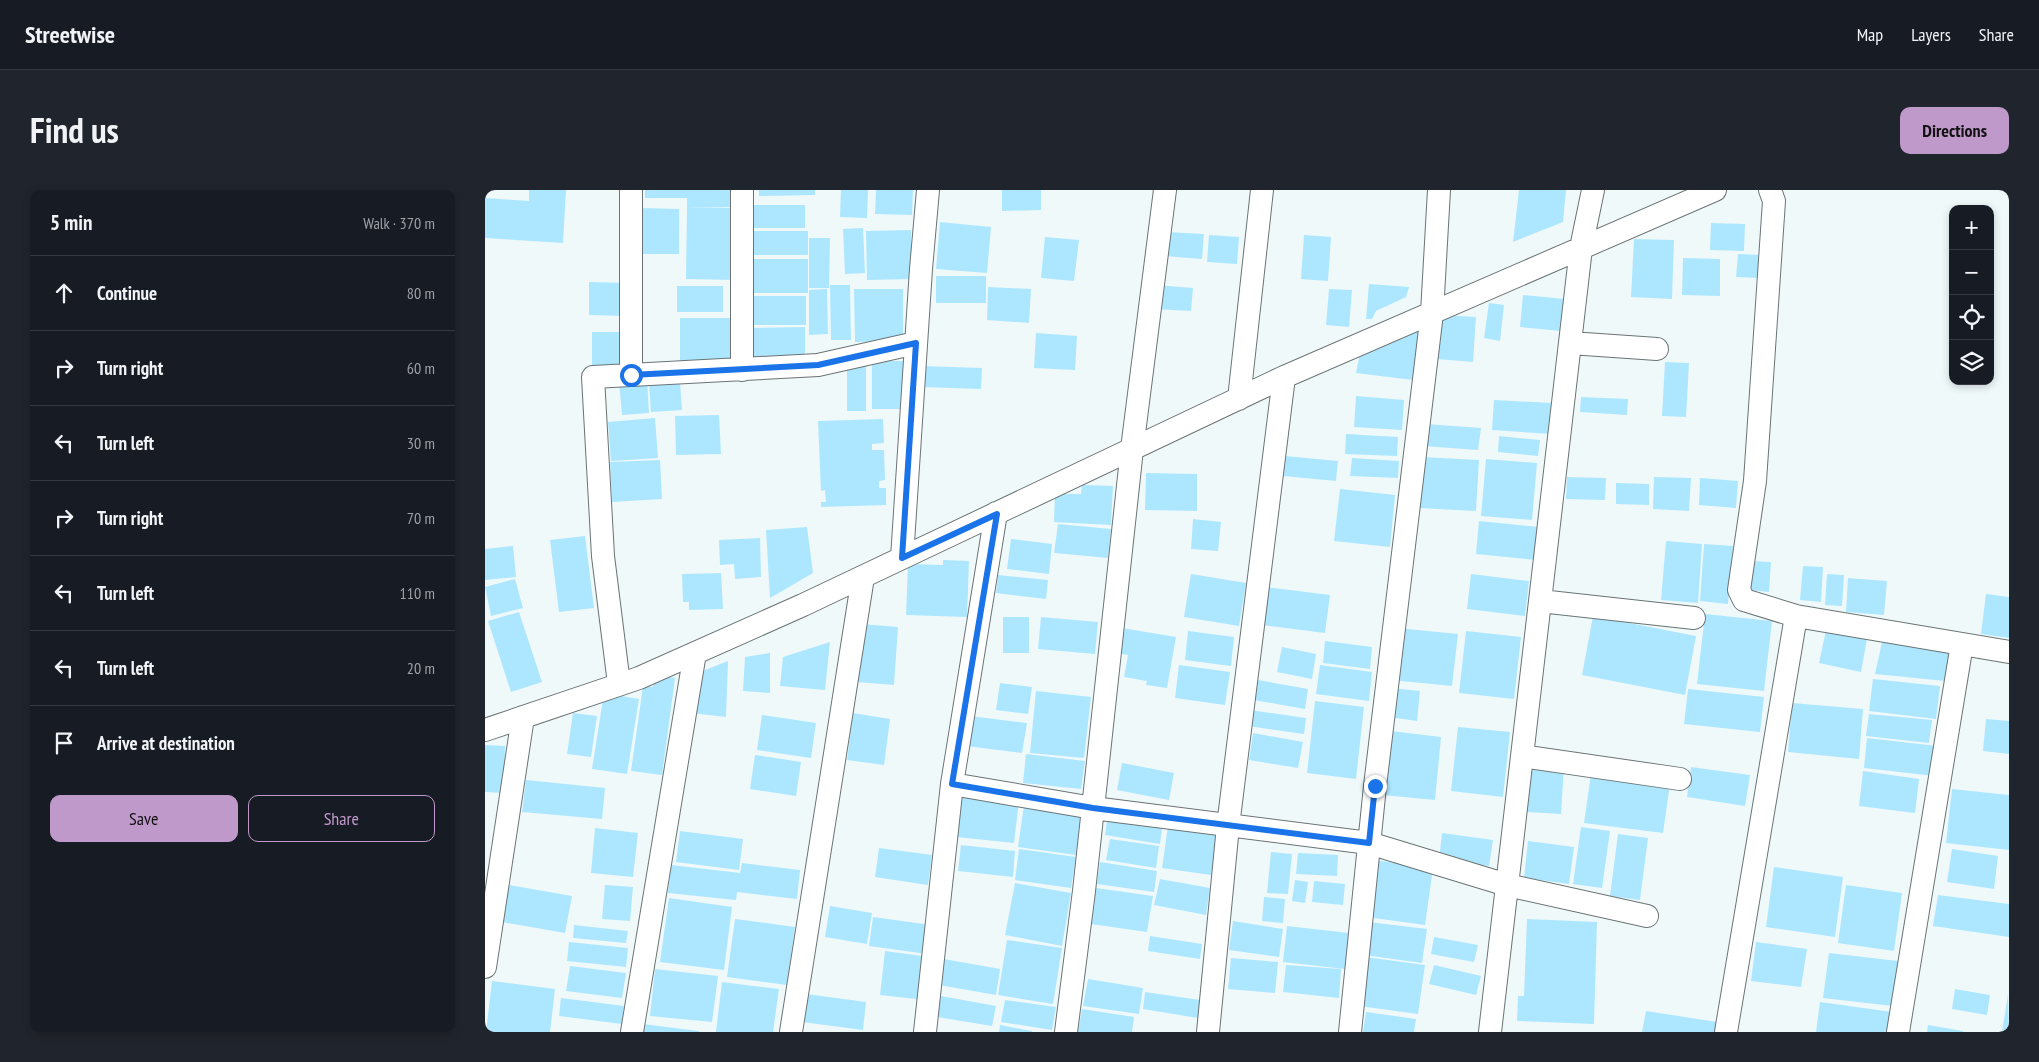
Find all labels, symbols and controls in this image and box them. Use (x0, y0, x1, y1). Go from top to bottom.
text: Streetwise (25, 19, 115, 50)
text: Map (1857, 23, 1883, 46)
text: Layers (1911, 23, 1951, 46)
text: Share (1979, 23, 2014, 46)
text: Find us (30, 107, 119, 153)
button: Directions (1900, 107, 2009, 154)
map controls (1949, 205, 1994, 385)
button: + (1949, 205, 1994, 250)
text: 5 min (50, 209, 92, 236)
text: Walk · 370 m (363, 213, 435, 233)
button: − (1949, 250, 1994, 295)
icon: ahead (50, 279, 78, 307)
text: Continue (97, 281, 157, 305)
text: 80 m (407, 283, 435, 303)
button: locate (1949, 295, 1994, 340)
button: layers (1949, 340, 1994, 385)
icon: right (50, 354, 78, 382)
text: Turn right (97, 356, 163, 380)
text: 60 m (407, 358, 435, 378)
route start (620, 364, 643, 387)
icon: left (50, 429, 78, 457)
text: Turn left (97, 431, 154, 455)
text: 30 m (407, 433, 435, 453)
icon: right (50, 504, 78, 532)
text: Turn right (97, 506, 163, 530)
text: 70 m (407, 508, 435, 528)
icon: left (50, 579, 78, 607)
text: Turn left (97, 581, 154, 605)
text: 110 m (400, 583, 435, 603)
icon: left (50, 654, 78, 682)
text: Turn left (97, 656, 154, 680)
text: 20 m (407, 658, 435, 678)
icon: arrive (50, 729, 78, 757)
text: Arrive at destination (97, 731, 235, 755)
route end (1364, 775, 1387, 798)
button: Save (50, 795, 238, 842)
button: Share (248, 795, 435, 842)

